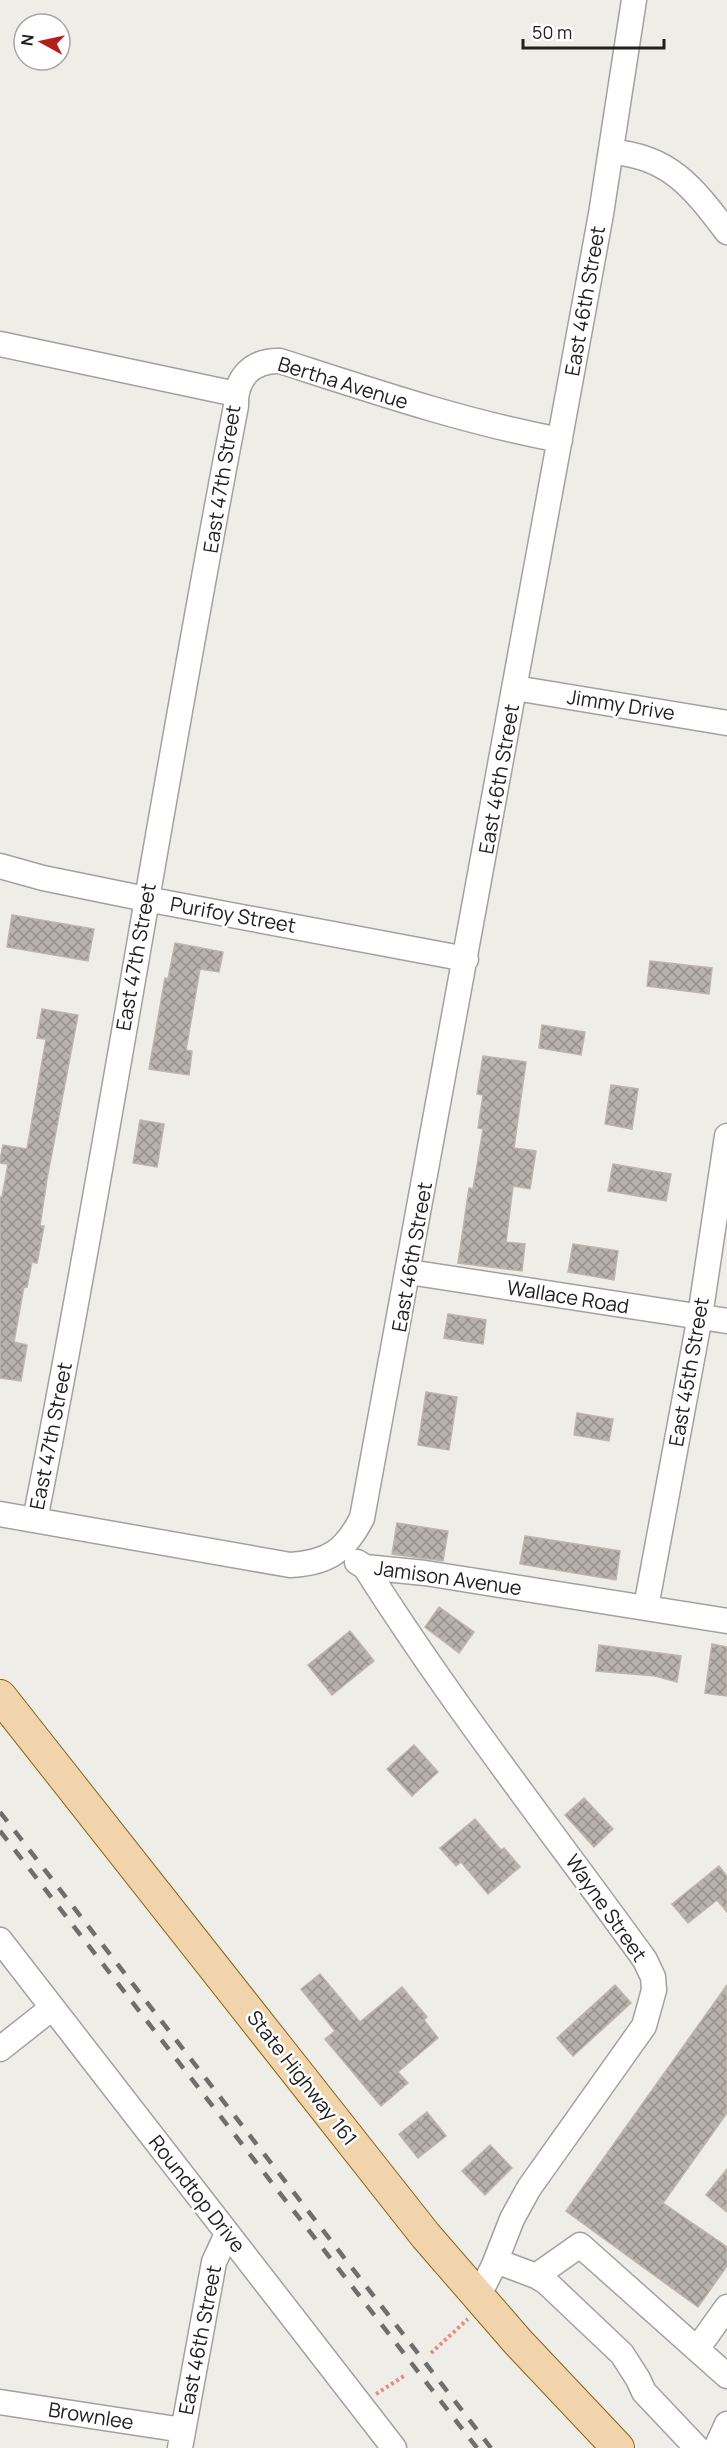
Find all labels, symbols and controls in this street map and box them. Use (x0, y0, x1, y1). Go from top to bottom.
north arrow (12, 12, 72, 72)
scale bar (523, 12, 664, 50)
text: 50 m (532, 20, 572, 44)
text: N (15, 33, 39, 47)
street label: East 46th Street (558, 224, 611, 378)
street label: Bertha Avenue (275, 350, 411, 415)
street label: East 47th Street (196, 403, 247, 555)
street label: Jimmy Drive (565, 683, 677, 726)
street label: East 46th Street (472, 702, 525, 856)
street label: East 47th Street (109, 881, 162, 1033)
street label: Purifoy Street (168, 890, 298, 939)
street label: East 46th Street (385, 1180, 438, 1334)
street label: Wallace Road (505, 1274, 631, 1319)
street label: East 45th Street (662, 1295, 715, 1449)
street label: East 47th Street (23, 1360, 78, 1512)
street label: Jamison Avenue (373, 1554, 524, 1601)
street label: Wayne Street (559, 1849, 653, 1967)
street label: State Highway 161 (241, 2005, 364, 2151)
street label: Roundtop Drive (143, 2129, 252, 2258)
street label: East 46th Street (172, 2263, 227, 2417)
street label: Brownlee (47, 2395, 136, 2436)

